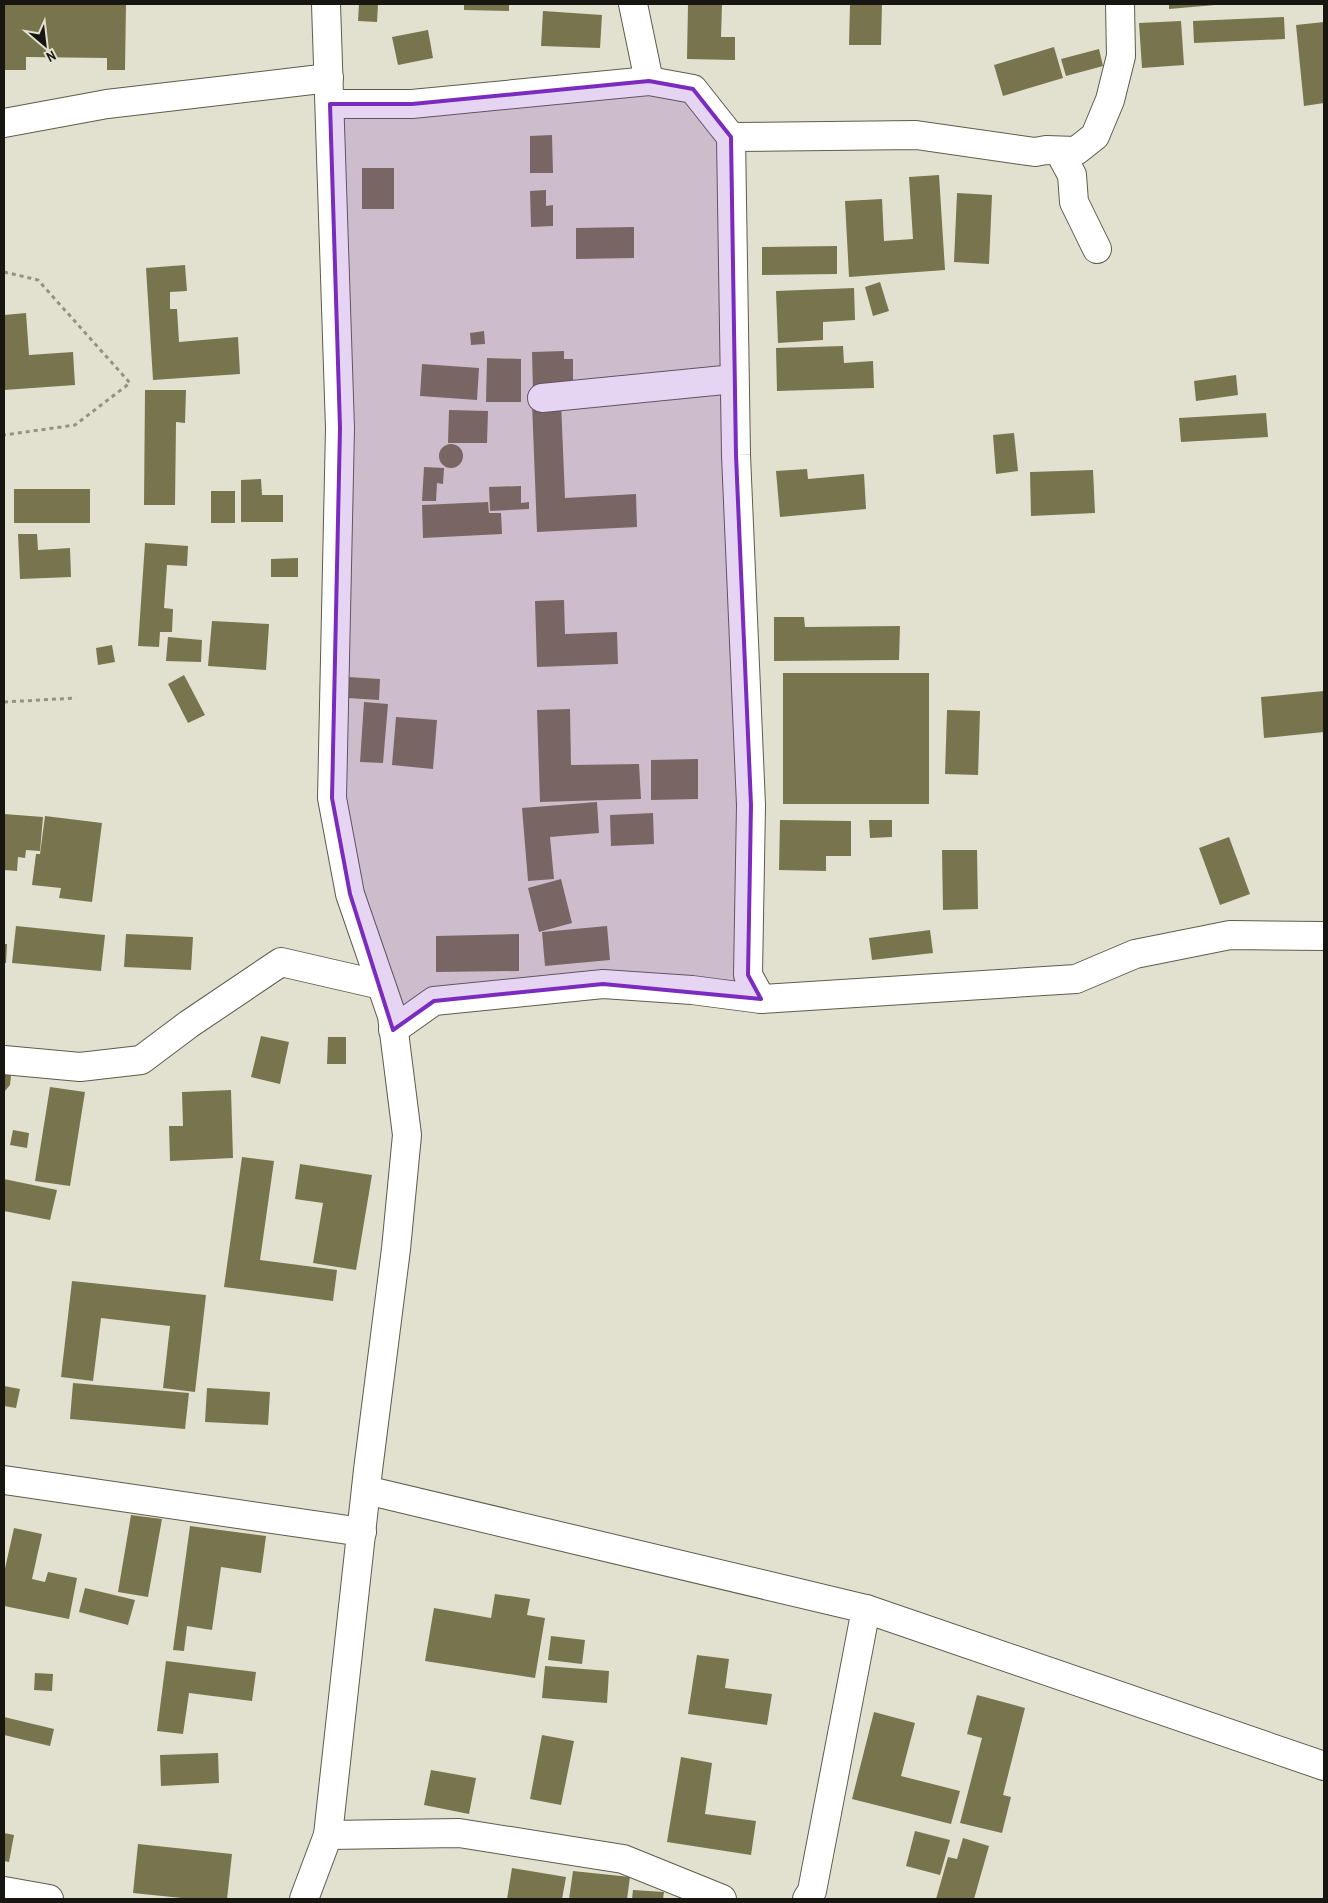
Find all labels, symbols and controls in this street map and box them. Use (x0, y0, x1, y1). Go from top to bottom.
north arrow (20, 20, 70, 70)
text: N (43, 47, 59, 66)

